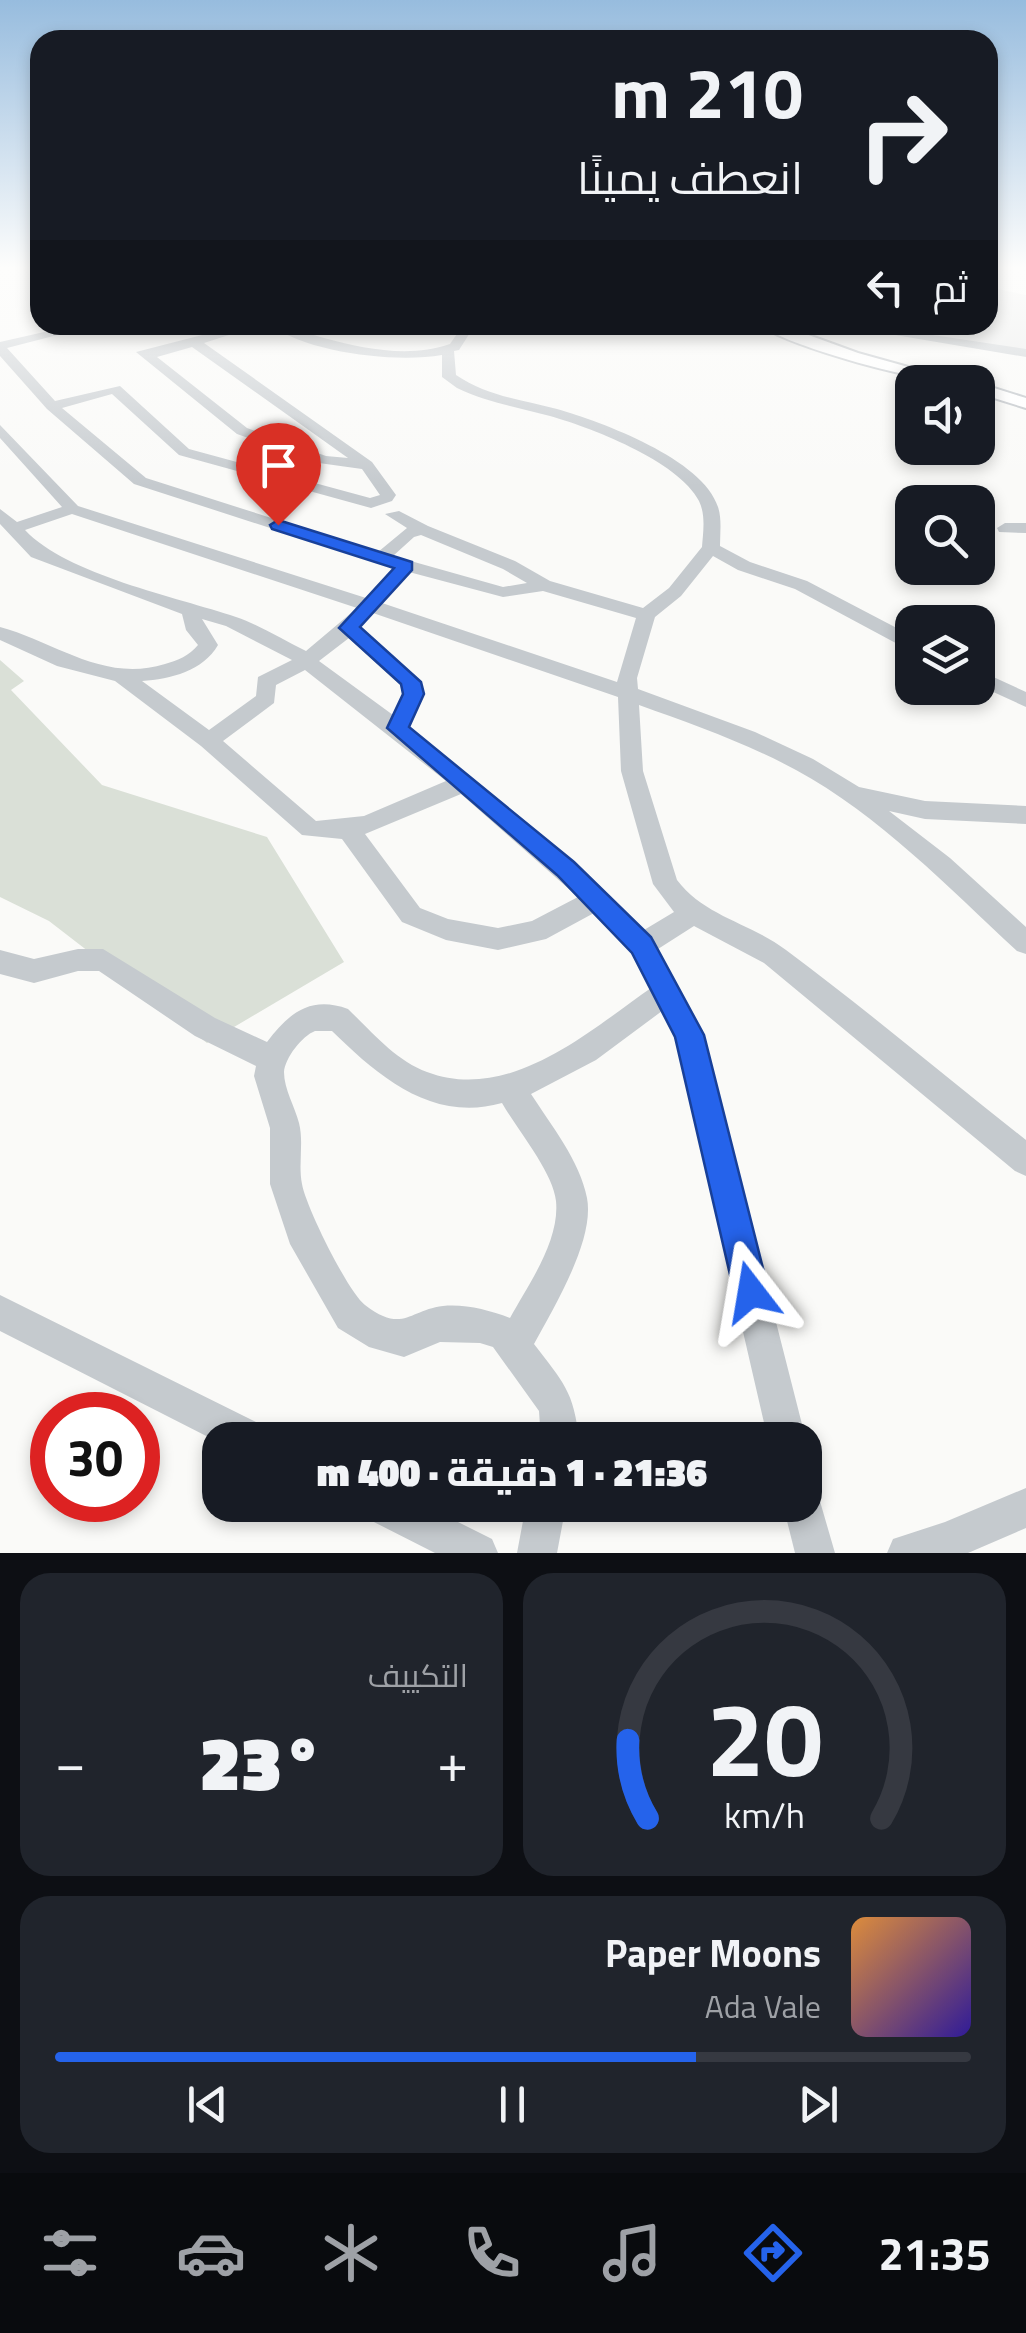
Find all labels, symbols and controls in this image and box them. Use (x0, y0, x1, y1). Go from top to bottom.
text: 210 m (611, 39, 803, 145)
icon: right (838, 70, 968, 200)
text: انعطف يمينًا (577, 143, 803, 211)
text: ثم (933, 259, 968, 317)
icon: left (858, 260, 913, 315)
map controls (895, 365, 995, 705)
button: sound (895, 365, 995, 465)
pin (236, 423, 321, 526)
icon: arrive (251, 438, 306, 493)
button: search (895, 485, 995, 585)
button: layers (895, 605, 995, 705)
position arrow (699, 1240, 803, 1344)
speed limit sign: 30 (30, 1392, 160, 1522)
text: 21:36 · 1 دقيقة · 400 m (317, 1443, 707, 1501)
text: التكييف (368, 1651, 468, 1699)
text: 20 (706, 1658, 823, 1816)
text: 23° (200, 1705, 323, 1819)
text: − (55, 1720, 86, 1803)
text: + (437, 1720, 468, 1803)
text: km/h (724, 1787, 805, 1842)
text: Paper Moons (605, 1924, 821, 1982)
text: Ada Vale (705, 1982, 821, 2030)
icon: previous (180, 2077, 235, 2132)
icon: pause (485, 2077, 540, 2132)
icon: next (791, 2077, 846, 2132)
icon: filters (35, 2218, 105, 2288)
icon: car (176, 2218, 246, 2288)
icon: climate (316, 2218, 386, 2288)
icon: phone (457, 2218, 527, 2288)
icon: music (597, 2218, 667, 2288)
icon: directions (738, 2218, 808, 2288)
text: 21:35 (878, 2219, 991, 2287)

